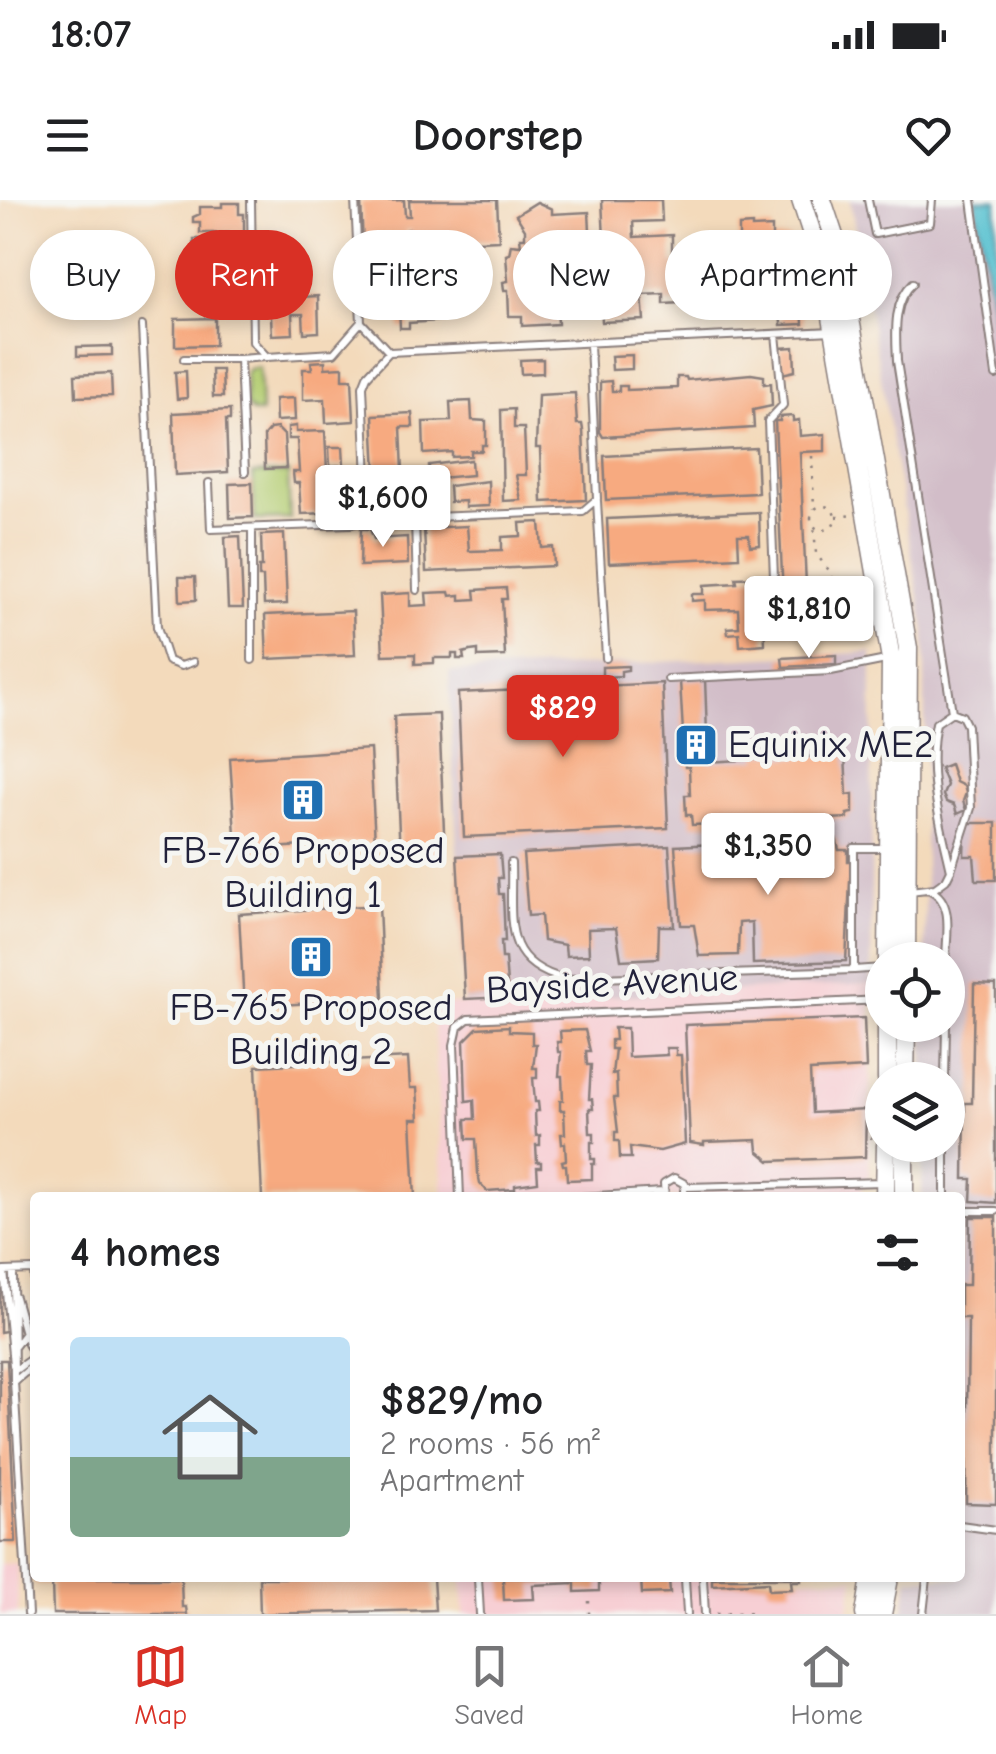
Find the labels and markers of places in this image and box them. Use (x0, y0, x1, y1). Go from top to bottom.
pin: $1,600 (302, 465, 464, 550)
pin: $1,810 (728, 576, 890, 661)
pin: $829 (504, 675, 622, 760)
building icon: Equinix ME2 (673, 722, 719, 768)
place label: Equinix ME2 (728, 723, 934, 767)
building icon: FB-766 Proposed Building 1 (280, 777, 326, 823)
pin: $1,350 (687, 813, 849, 898)
place label: FB-766 Proposed Building 1 (161, 829, 445, 917)
building icon: FB-765 Proposed Building 2 (288, 934, 334, 980)
place label: FB-765 Proposed Building 2 (169, 986, 453, 1074)

